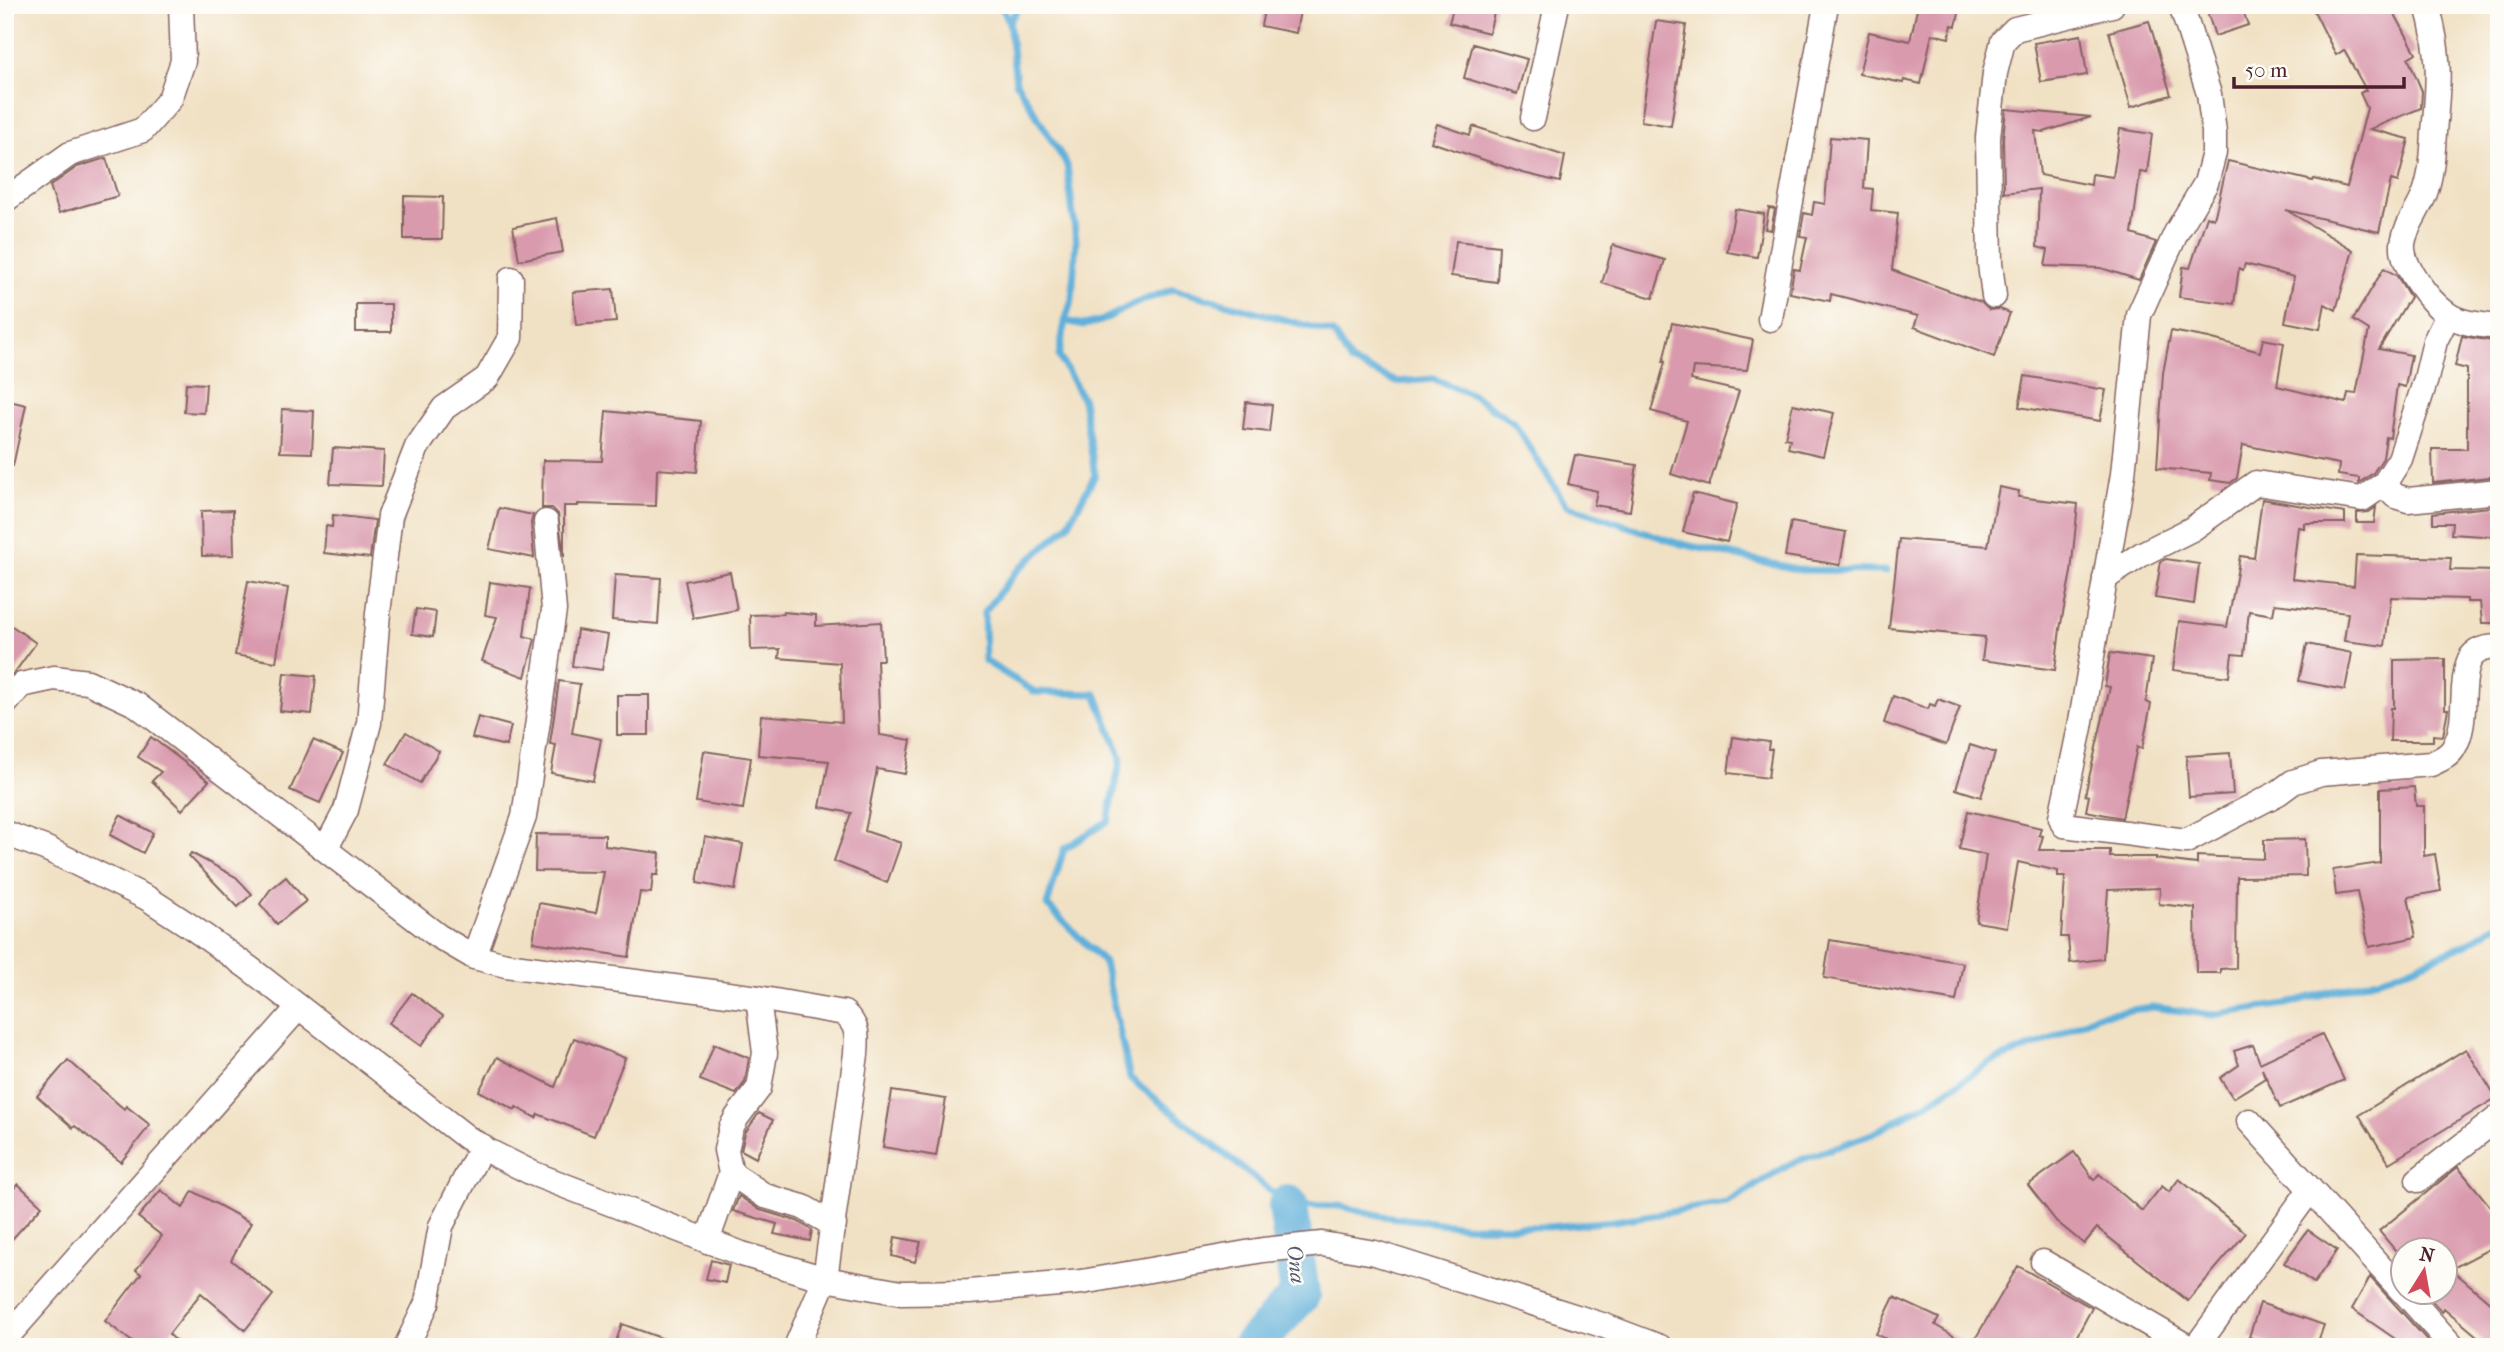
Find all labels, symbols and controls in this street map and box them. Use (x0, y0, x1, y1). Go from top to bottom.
scale bar (2234, 46, 2404, 90)
text: 50 m (2245, 58, 2288, 82)
north arrow (2388, 1236, 2458, 1306)
water label: Ona (1282, 1243, 1310, 1285)
text: N (2418, 1243, 2437, 1268)

